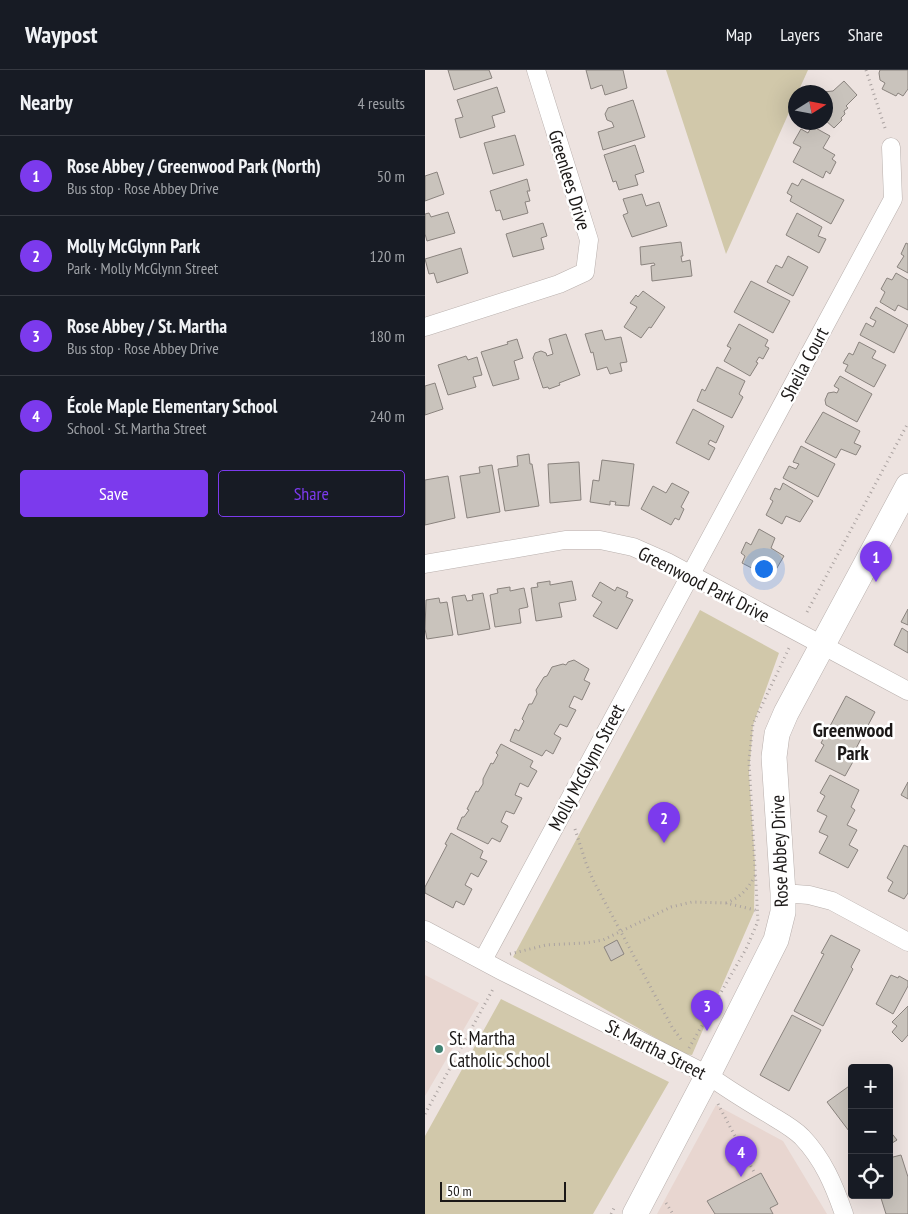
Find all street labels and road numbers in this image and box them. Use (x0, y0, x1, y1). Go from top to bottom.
street label: Greenlees Drive (543, 127, 597, 233)
street label: Sheila Court (775, 322, 834, 405)
street label: Greenwood Park Drive (634, 541, 774, 628)
street label: Molly McGlynn Street (543, 699, 630, 834)
street label: Rose Abbey Drive (765, 794, 793, 908)
street label: St. Martha Street (602, 1013, 711, 1085)

